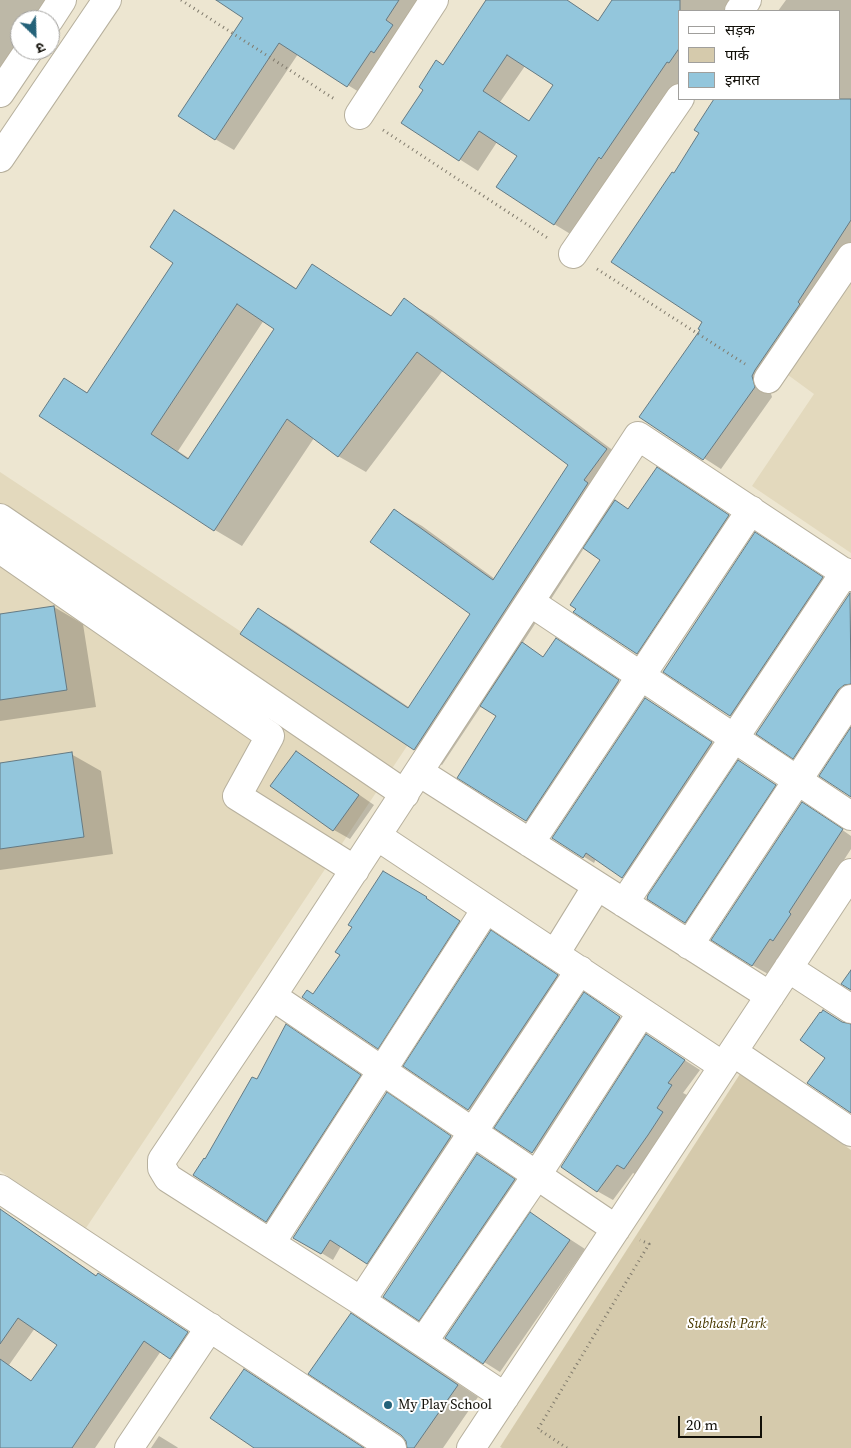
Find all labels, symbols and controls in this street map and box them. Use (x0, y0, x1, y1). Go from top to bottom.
north arrow (10, 10, 60, 60)
legend (678, 10, 841, 100)
text: सड़क (725, 19, 755, 40)
text: उ (33, 37, 49, 59)
text: पार्क (725, 44, 749, 65)
text: इमारत (725, 69, 760, 90)
park label: Subhash Park (688, 1316, 766, 1332)
place label: My Play School (398, 1397, 492, 1413)
marker: My Play School (382, 1399, 394, 1411)
scale bar (681, 1406, 765, 1438)
text: 20 m (686, 1414, 718, 1435)

